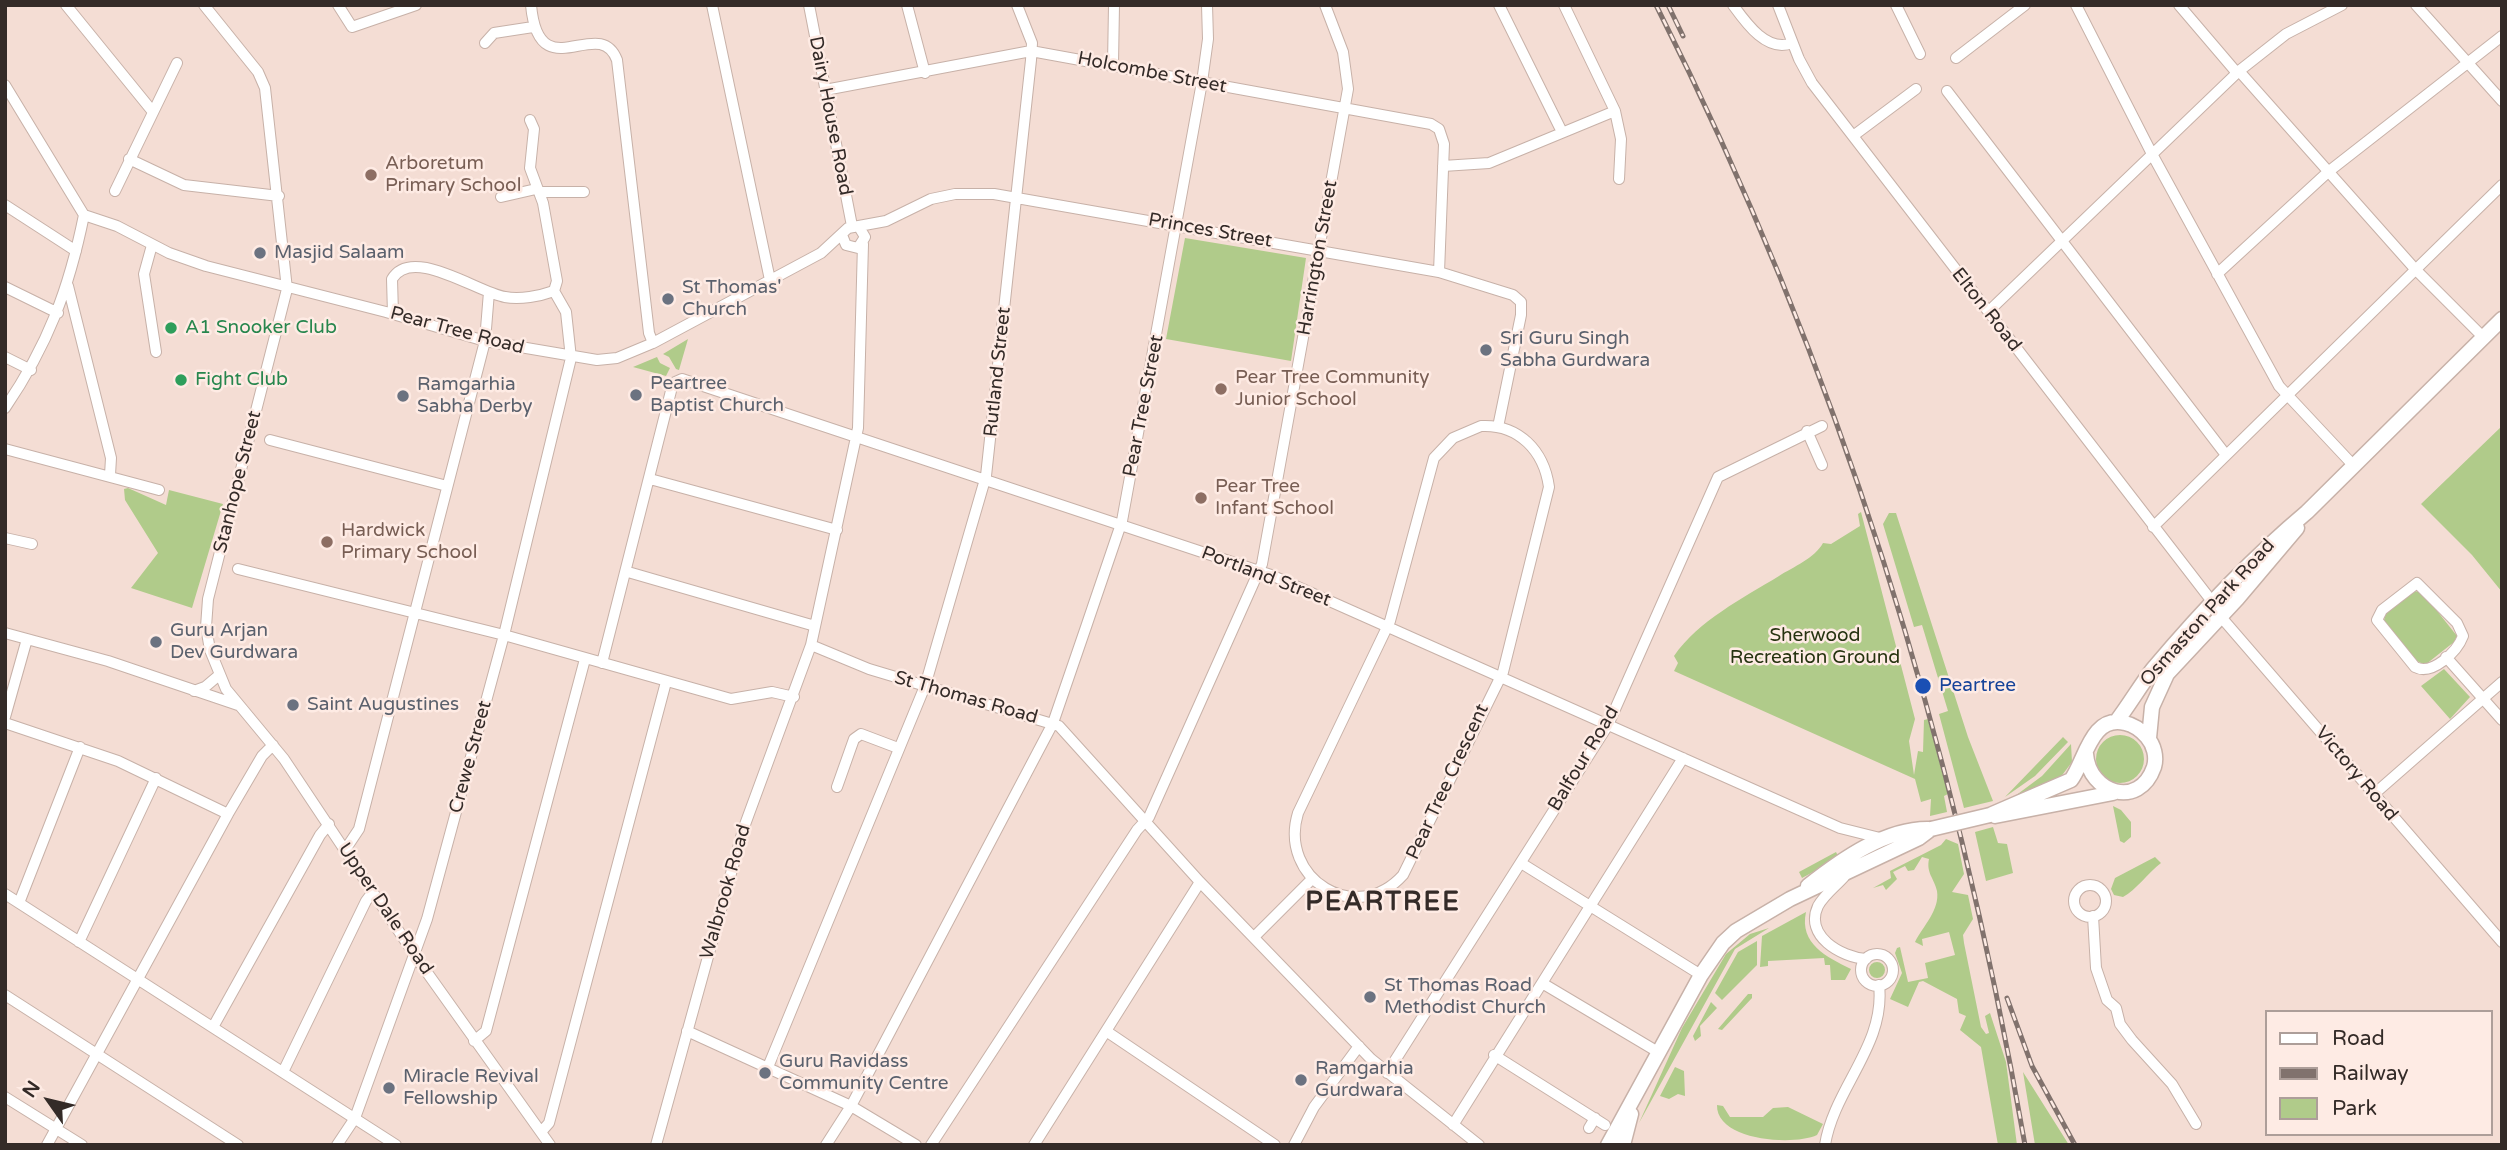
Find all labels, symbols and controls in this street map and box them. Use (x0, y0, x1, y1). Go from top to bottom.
street label: Dairy House Road (803, 34, 857, 198)
street label: Holcombe Street (1076, 47, 1228, 99)
place label: Arboretum Primary School (385, 153, 521, 197)
marker: Arboretum Primary School (363, 167, 379, 183)
street label: Harrington Street (1293, 179, 1343, 337)
street label: Princes Street (1146, 209, 1274, 253)
place label: Masjid Salaam (274, 242, 405, 264)
marker: Masjid Salaam (252, 245, 268, 261)
street label: Elton Road (1946, 264, 2026, 356)
place label: St Thomas' Church (682, 277, 782, 321)
marker: St Thomas' Church (660, 291, 676, 307)
street label: Pear Tree Road (388, 302, 526, 360)
street label: Rutland Street (980, 306, 1016, 438)
place label: A1 Snooker Club (185, 317, 337, 339)
marker: A1 Snooker Club (163, 320, 179, 336)
place label: Sri Guru Singh Sabha Gurdwara (1500, 328, 1650, 372)
street label: Pear Tree Street (1119, 333, 1169, 479)
marker: Sri Guru Singh Sabha Gurdwara (1478, 342, 1494, 358)
place label: Pear Tree Community Junior School (1235, 367, 1430, 411)
place label: Fight Club (195, 369, 288, 391)
marker: Fight Club (173, 372, 189, 388)
place label: Peartree Baptist Church (650, 373, 784, 417)
place label: Ramgarhia Sabha Derby (417, 374, 533, 418)
marker: Pear Tree Community Junior School (1213, 381, 1229, 397)
marker: Peartree Baptist Church (628, 387, 644, 403)
marker: Ramgarhia Sabha Derby (395, 388, 411, 404)
street label: Stanhope Street (209, 408, 267, 556)
place label: Pear Tree Infant School (1215, 476, 1334, 520)
marker: Pear Tree Infant School (1193, 490, 1209, 506)
place label: Hardwick Primary School (341, 520, 477, 564)
marker: Hardwick Primary School (319, 534, 335, 550)
street label: Osmaston Park Road (2136, 535, 2280, 691)
street label: Portland Street (1198, 542, 1334, 612)
place label: Guru Arjan Dev Gurdwara (170, 620, 298, 664)
park label: Sherwood Recreation Ground (1730, 625, 1900, 669)
marker: Guru Arjan Dev Gurdwara (148, 634, 164, 650)
street label: St Thomas Road (892, 667, 1040, 729)
place label: Peartree (1939, 675, 2016, 697)
marker: Peartree (1913, 676, 1933, 696)
place label: Saint Augustines (307, 694, 459, 716)
marker: Saint Augustines (285, 697, 301, 713)
street label: Crewe Street (445, 698, 497, 816)
street label: Pear Tree Crescent (1402, 700, 1494, 864)
street label: Balfour Road (1544, 702, 1624, 816)
street label: Victory Road (2310, 722, 2402, 826)
street label: Walbrook Road (696, 822, 756, 962)
street label: Upper Dale Road (333, 839, 437, 979)
district label: PEARTREE (1306, 887, 1460, 919)
place label: St Thomas Road Methodist Church (1384, 975, 1546, 1019)
marker: St Thomas Road Methodist Church (1362, 989, 1378, 1005)
legend (2266, 1010, 2493, 1136)
text: Road (2332, 1026, 2385, 1051)
place label: Guru Ravidass Community Centre (779, 1051, 948, 1095)
place label: Ramgarhia Gurdwara (1315, 1058, 1414, 1102)
text: Railway (2332, 1061, 2409, 1086)
marker: Guru Ravidass Community Centre (757, 1065, 773, 1081)
north arrow (14, 1066, 84, 1136)
place label: Miracle Revival Fellowship (403, 1066, 539, 1110)
marker: Ramgarhia Gurdwara (1293, 1072, 1309, 1088)
text: N (18, 1077, 45, 1102)
marker: Miracle Revival Fellowship (381, 1080, 397, 1096)
text: Park (2332, 1096, 2377, 1121)

